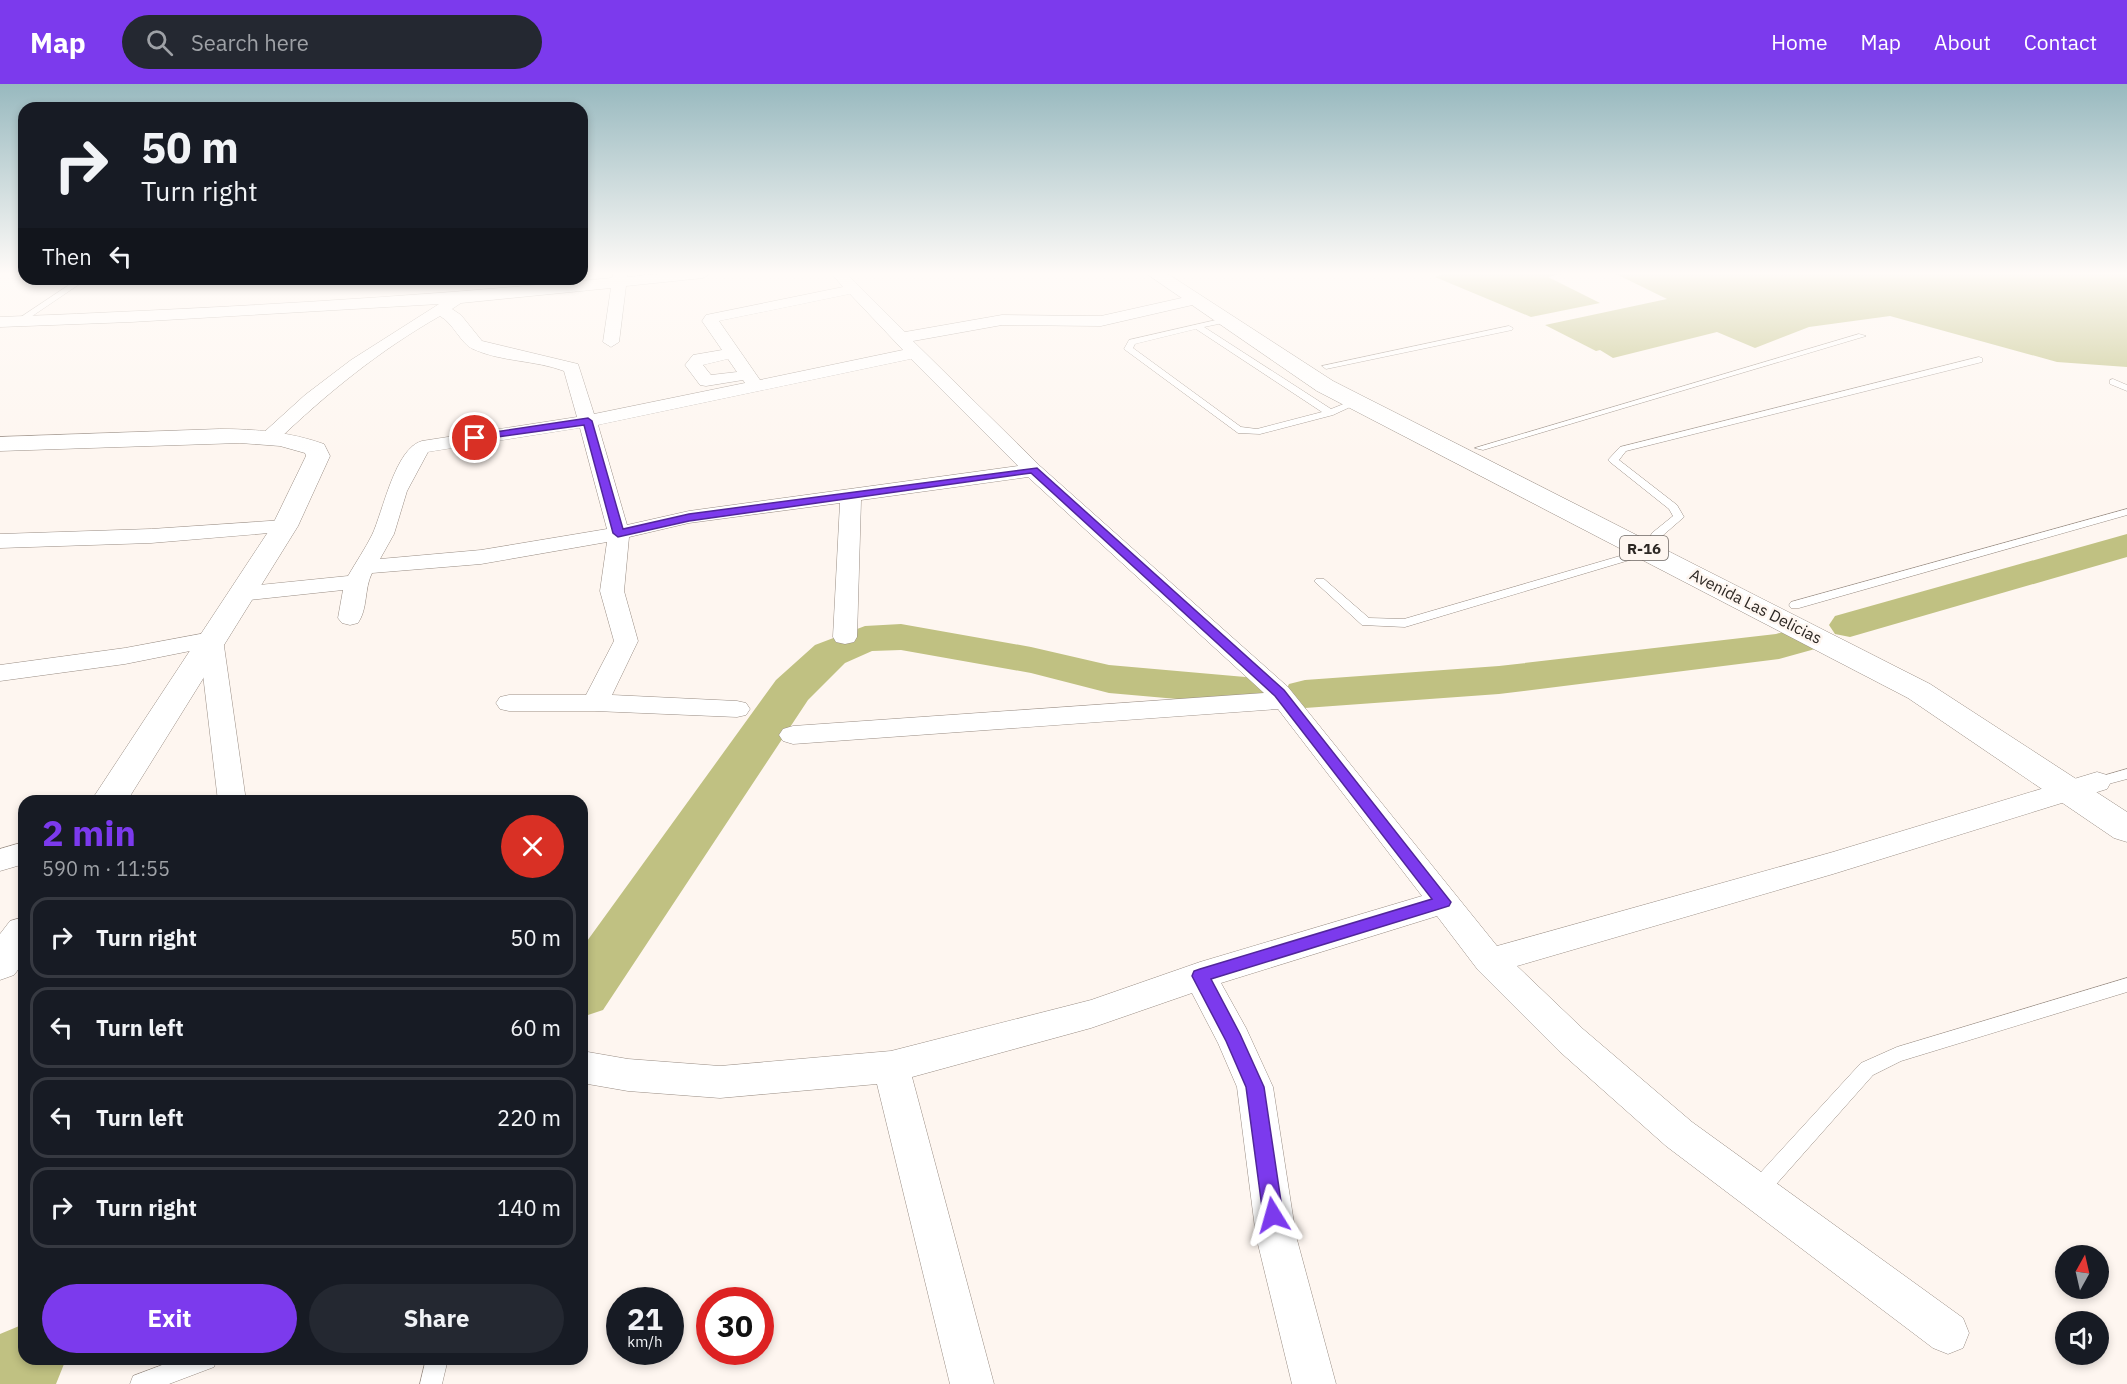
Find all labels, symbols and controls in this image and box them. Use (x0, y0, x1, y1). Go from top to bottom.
search box (122, 15, 542, 69)
text: Map (30, 24, 86, 61)
icon: search (143, 26, 176, 59)
text: Search here (191, 28, 309, 57)
text: Home (1771, 28, 1828, 56)
text: Map (1861, 28, 1901, 56)
text: About (1934, 28, 1991, 56)
text: Contact (2024, 28, 2097, 56)
text: 50 m (141, 120, 239, 175)
icon: right (42, 126, 120, 204)
text: Turn right (141, 173, 258, 208)
icon: left (104, 240, 137, 273)
text: Then (42, 242, 92, 271)
pin (449, 412, 500, 463)
icon: arrive (458, 421, 491, 454)
road number: R-16 (1620, 536, 1668, 560)
street label: Avenida Las Delicias (1687, 564, 1825, 648)
text: 2 min (42, 809, 136, 856)
button: close (501, 815, 564, 878)
text: 590 m · 11:55 (42, 855, 170, 882)
icon: right (45, 921, 78, 954)
text: Turn right (96, 923, 197, 952)
text: 50 m (510, 923, 561, 952)
icon: left (45, 1011, 78, 1044)
text: Turn left (96, 1013, 184, 1042)
text: 60 m (510, 1013, 561, 1042)
icon: left (45, 1101, 78, 1134)
text: Turn left (96, 1103, 184, 1132)
text: 220 m (497, 1103, 561, 1132)
position arrow (1241, 1183, 1305, 1247)
icon: right (45, 1191, 78, 1224)
text: Turn right (96, 1193, 197, 1222)
text: 140 m (497, 1193, 561, 1222)
north arrow (2055, 1245, 2109, 1299)
map controls (2055, 1245, 2109, 1365)
button: Exit (42, 1284, 297, 1353)
button: Share (309, 1284, 564, 1353)
speed limit sign: 30 (696, 1287, 774, 1365)
text: 21 (627, 1299, 663, 1338)
button: sound (2055, 1311, 2109, 1365)
text: km/h (627, 1332, 663, 1351)

